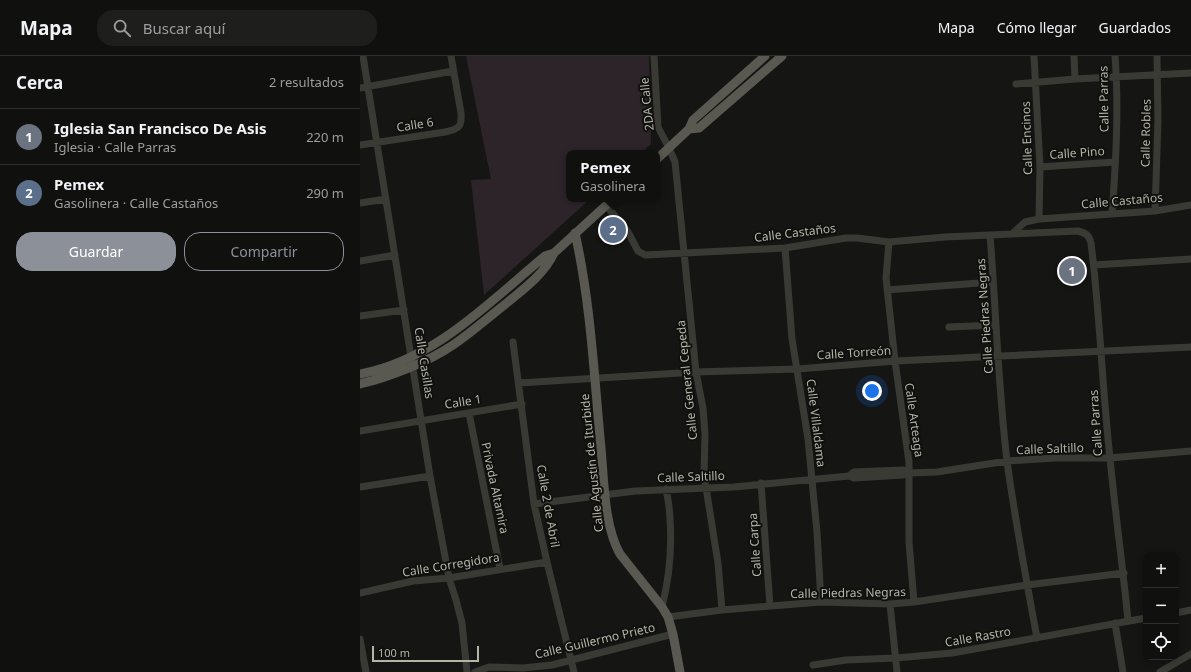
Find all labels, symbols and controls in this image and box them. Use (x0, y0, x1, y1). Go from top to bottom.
search box (97, 10, 377, 46)
text: Mapa (20, 15, 73, 41)
icon: search (111, 17, 133, 39)
text: Buscar aquí (143, 18, 225, 38)
text: Mapa (938, 18, 975, 37)
text: Cómo llegar (997, 18, 1077, 37)
text: Guardados (1099, 18, 1171, 37)
street label: Calle Parras (1094, 65, 1113, 132)
text: Cerca (16, 71, 63, 94)
text: 2 resultados (269, 73, 344, 91)
street label: 2DA Calle (635, 76, 658, 132)
street label: Calle Robles (1136, 99, 1155, 167)
street label: Calle Encinos (1017, 101, 1036, 175)
street label: Calle 6 (395, 113, 435, 136)
text: Iglesia San Francisco De Asis (54, 118, 266, 138)
text: 1 (25, 128, 33, 146)
text: 220 m (306, 128, 344, 146)
text: Iglesia · Calle Parras (54, 138, 176, 156)
street label: Calle Pino (1049, 142, 1105, 163)
popup (566, 150, 660, 202)
text: Pemex (580, 157, 631, 177)
text: Pemex (54, 174, 104, 194)
text: Gasolinera (580, 177, 646, 195)
text: 2 (25, 184, 33, 202)
text: 290 m (306, 184, 344, 202)
street label: Calle Castaños (1080, 188, 1164, 213)
text: Gasolinera · Calle Castaños (54, 194, 218, 212)
pin: 2 (600, 215, 626, 245)
street label: Calle Castaños (753, 219, 837, 246)
button: Guardar (16, 232, 176, 271)
button: Compartir (184, 232, 344, 271)
pin: 1 (1059, 256, 1085, 286)
street label: Calle Piedras Negras (972, 257, 997, 374)
street label: Calle General Cepeda (672, 319, 701, 441)
street label: Calle Casillas (410, 326, 439, 400)
street label: Calle Torreón (816, 341, 892, 364)
street label: Calle Villaldama (803, 378, 830, 468)
your location (862, 381, 882, 401)
street label: Calle Arteaga (901, 382, 928, 458)
street label: Calle Parras (1085, 389, 1106, 457)
street label: Calle 1 (443, 390, 483, 413)
street label: Calle Agustín de Iturbide (576, 393, 607, 533)
street label: Calle Saltillo (1016, 439, 1084, 458)
street label: Privada Altamira (478, 441, 513, 535)
street label: Calle 2 de Abril (533, 463, 564, 549)
street label: Calle Saltillo (657, 467, 725, 486)
street label: Calle Carpa (744, 513, 765, 577)
street label: Calle Corregidora (401, 548, 501, 581)
map controls (1143, 552, 1179, 660)
button: + (1143, 552, 1179, 588)
street label: Calle Piedras Negras (790, 583, 906, 602)
button: − (1143, 588, 1179, 624)
street label: Calle Guillermo Prieto (533, 618, 657, 663)
street label: Calle Rastro (944, 622, 1012, 651)
button: locate (1143, 624, 1179, 660)
scale bar (372, 644, 479, 663)
text: 100 m (378, 645, 410, 660)

